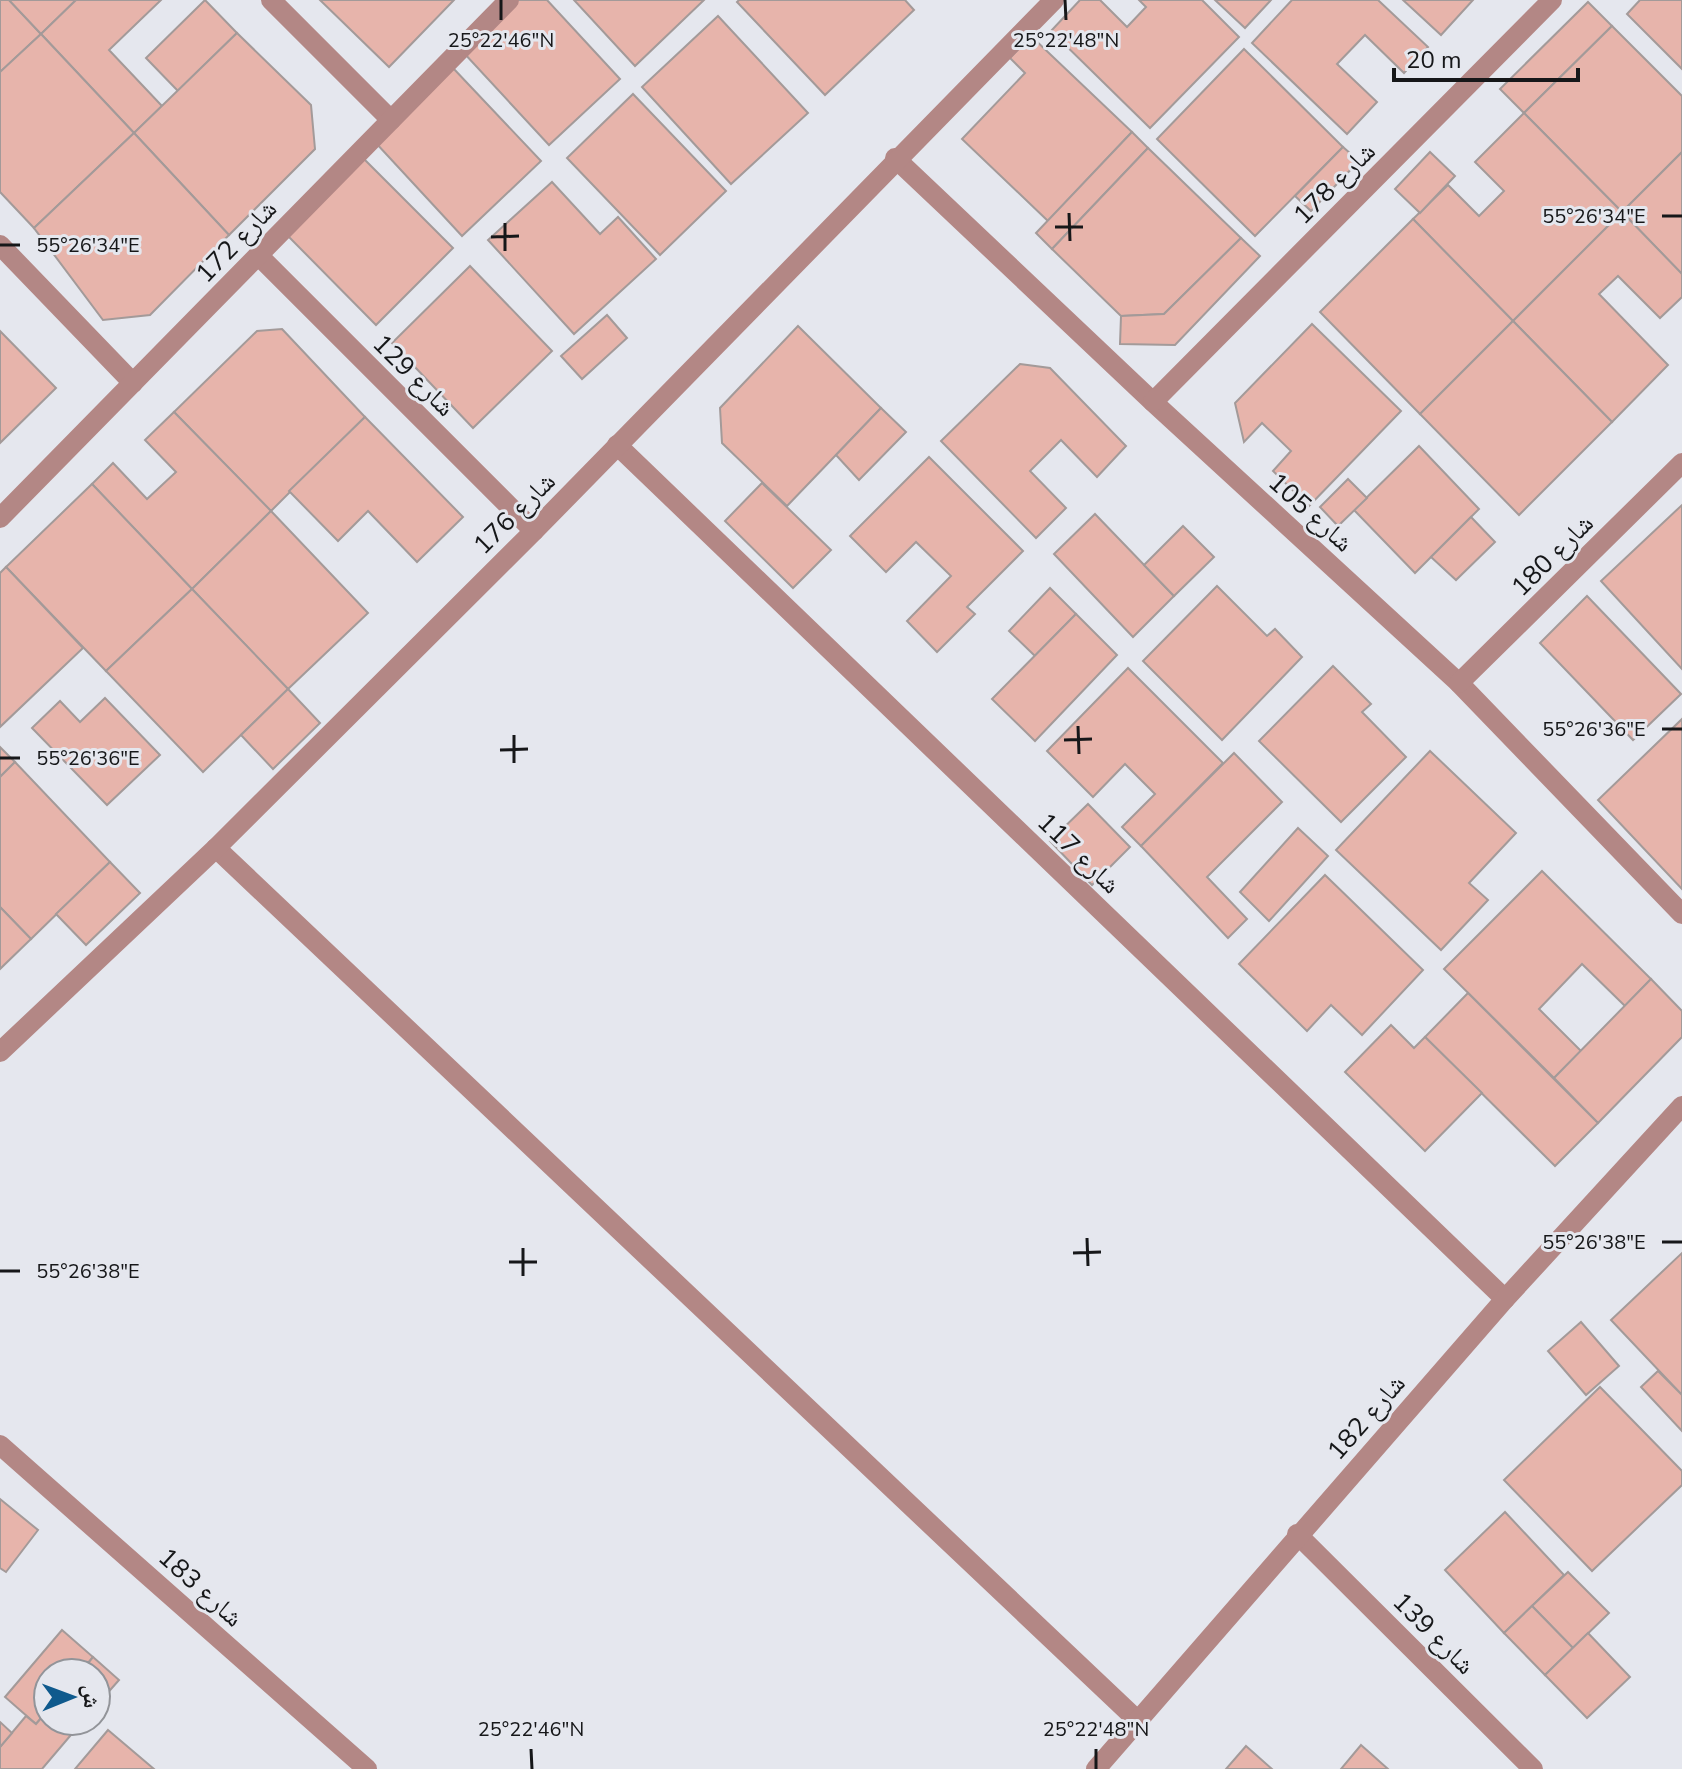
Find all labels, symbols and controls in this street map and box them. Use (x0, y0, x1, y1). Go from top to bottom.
text: 25°22'46"N (448, 27, 554, 54)
text: 25°22'48"N (1013, 27, 1119, 54)
scale bar (1394, 32, 1578, 82)
text: 20 m (1406, 44, 1462, 76)
street label: شارع 178 (1286, 135, 1383, 232)
street label: شارع 172 (188, 192, 285, 291)
text: 55°26'34"E (1542, 203, 1646, 230)
text: 55°26'34"E (36, 232, 140, 259)
street label: شارع 129 (365, 327, 462, 424)
street label: شارع 176 (466, 465, 563, 562)
street label: شارع 105 (1261, 465, 1361, 560)
street label: شارع 180 (1504, 507, 1601, 604)
text: 55°26'36"E (1542, 716, 1646, 743)
text: 55°26'36"E (36, 745, 140, 772)
street label: شارع 117 (1029, 805, 1128, 902)
text: 55°26'38"E (1542, 1229, 1646, 1256)
text: 55°26'38"E (36, 1258, 140, 1285)
street label: شارع 182 (1319, 1367, 1413, 1468)
street label: شارع 183 (151, 1540, 251, 1635)
street label: شارع 139 (1385, 1585, 1482, 1682)
north arrow (32, 1657, 112, 1737)
text: ش (76, 1685, 106, 1709)
text: 25°22'46"N (478, 1716, 584, 1743)
text: 25°22'48"N (1043, 1716, 1149, 1743)

